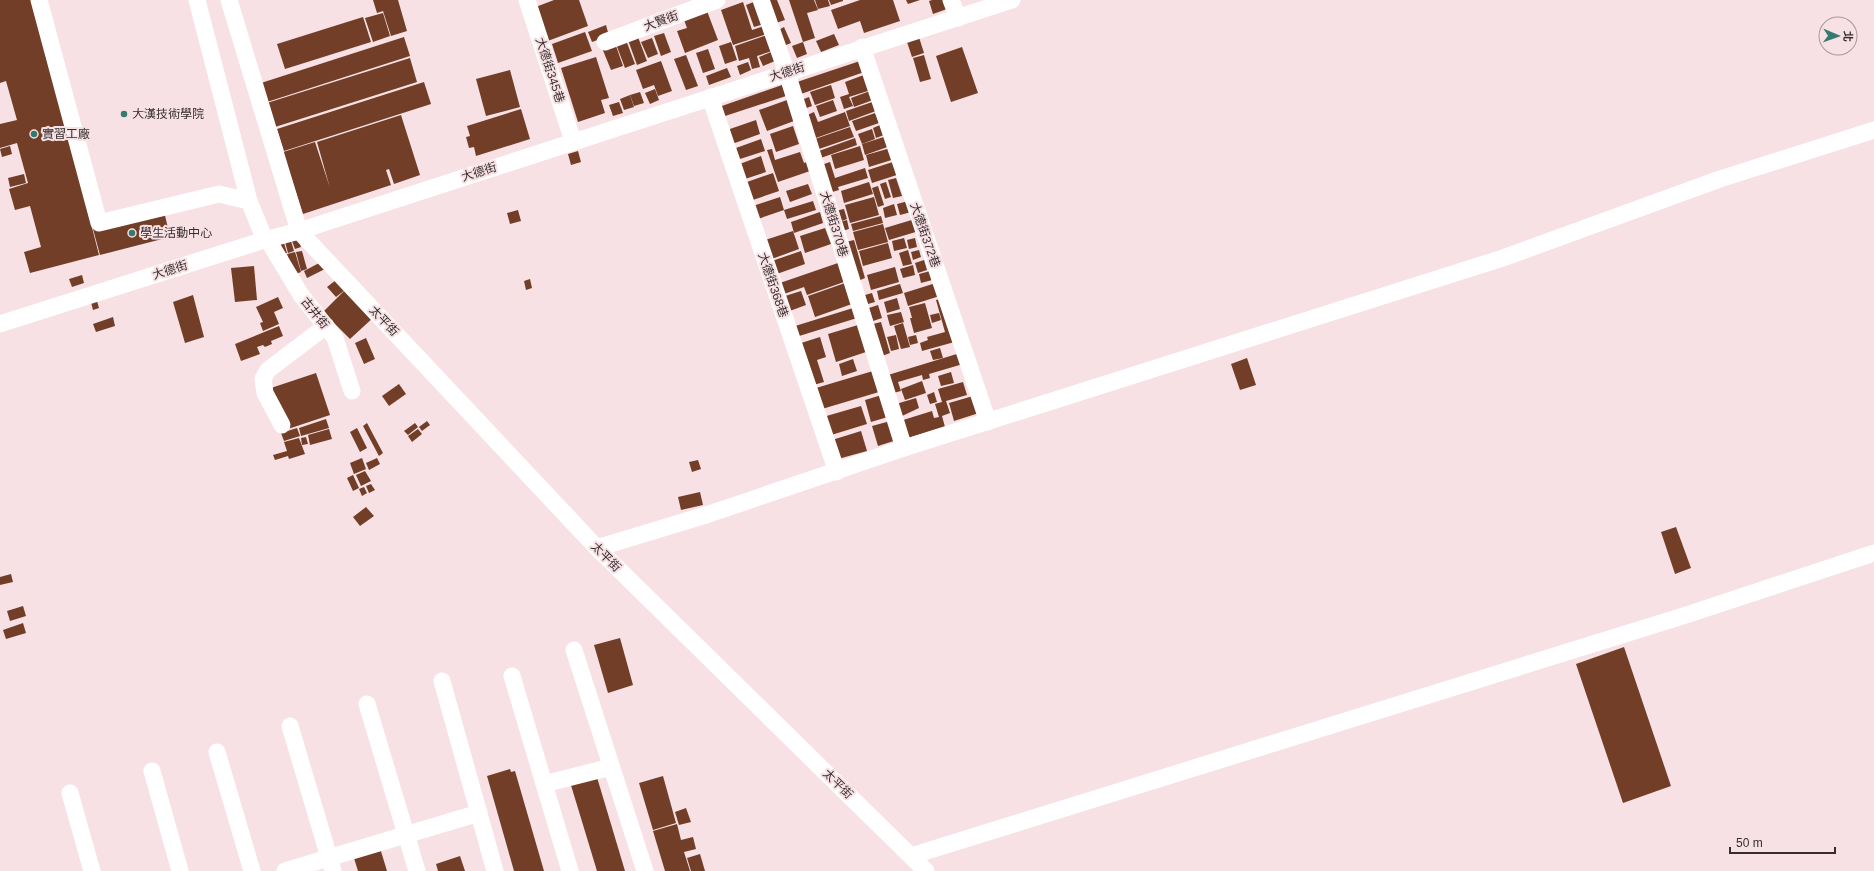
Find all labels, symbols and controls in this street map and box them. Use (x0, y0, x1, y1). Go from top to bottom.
street label: 大賢街 (642, 8, 680, 34)
north arrow (1818, 16, 1858, 56)
text: 北 (1842, 31, 1854, 42)
street label: 大德街345巷 (533, 35, 567, 105)
street label: 大德街 (768, 60, 806, 84)
place label: 大漢技術學院 (132, 107, 204, 121)
marker: 大漢技術學院 (119, 109, 129, 119)
place label: 實習工廠 (42, 127, 90, 141)
marker: 實習工廠 (29, 129, 39, 139)
street label: 大德街 (460, 160, 498, 184)
street label: 大德街370巷 (817, 189, 851, 259)
street label: 大德街372巷 (907, 201, 943, 269)
place label: 學生活動中心 (140, 226, 212, 240)
marker: 學生活動中心 (127, 228, 137, 238)
street label: 大德街368巷 (755, 251, 791, 319)
street label: 大德街 (151, 258, 189, 282)
street label: 古井街 (298, 295, 332, 331)
street label: 太平街 (367, 303, 401, 339)
street label: 太平街 (588, 539, 624, 575)
street label: 太平街 (820, 766, 856, 802)
scale bar (1730, 829, 1835, 855)
text: 50 m (1736, 836, 1763, 850)

